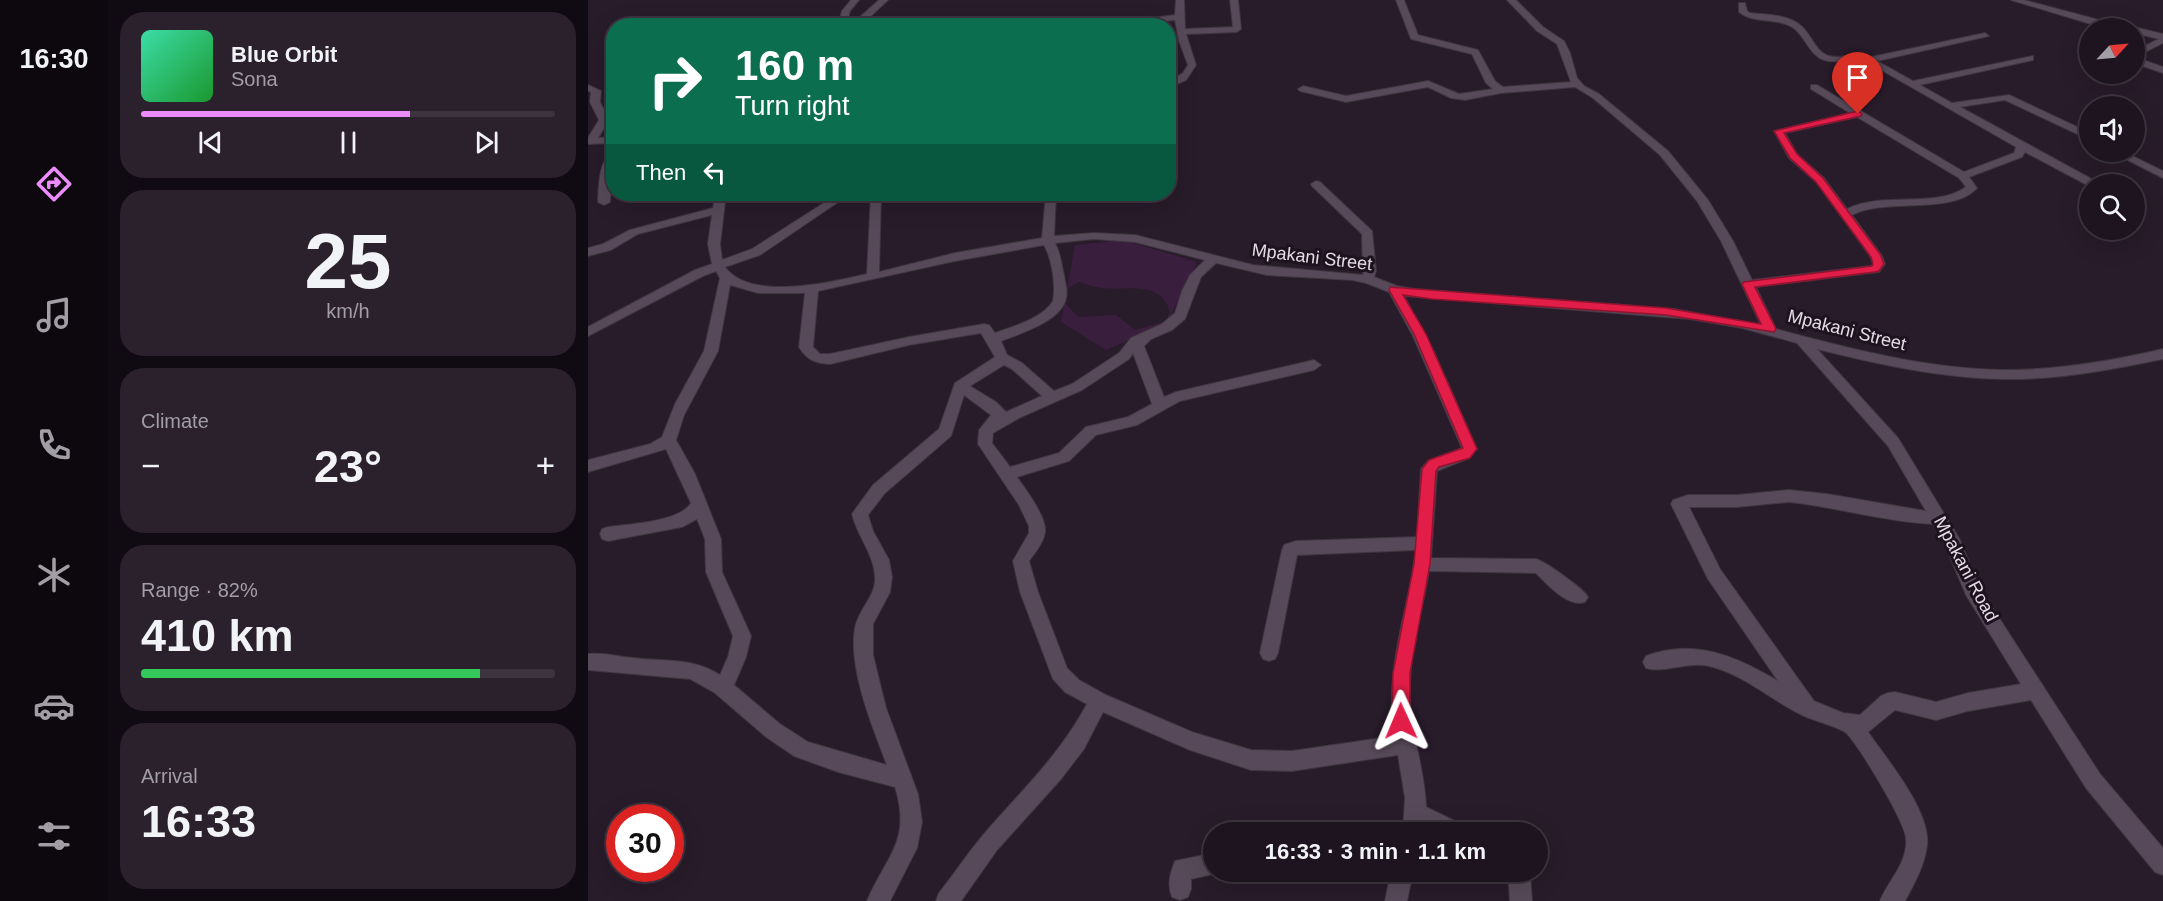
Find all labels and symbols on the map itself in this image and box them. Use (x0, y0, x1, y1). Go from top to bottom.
north arrow (2079, 18, 2145, 84)
pin (1832, 52, 1883, 114)
street label: Mpakani Street (1251, 240, 1373, 274)
street label: Mpakani Street (1786, 306, 1908, 354)
street label: Mpakani Road (1930, 513, 2002, 625)
position arrow (1369, 689, 1433, 753)
speed limit sign: 30 (606, 804, 684, 882)

